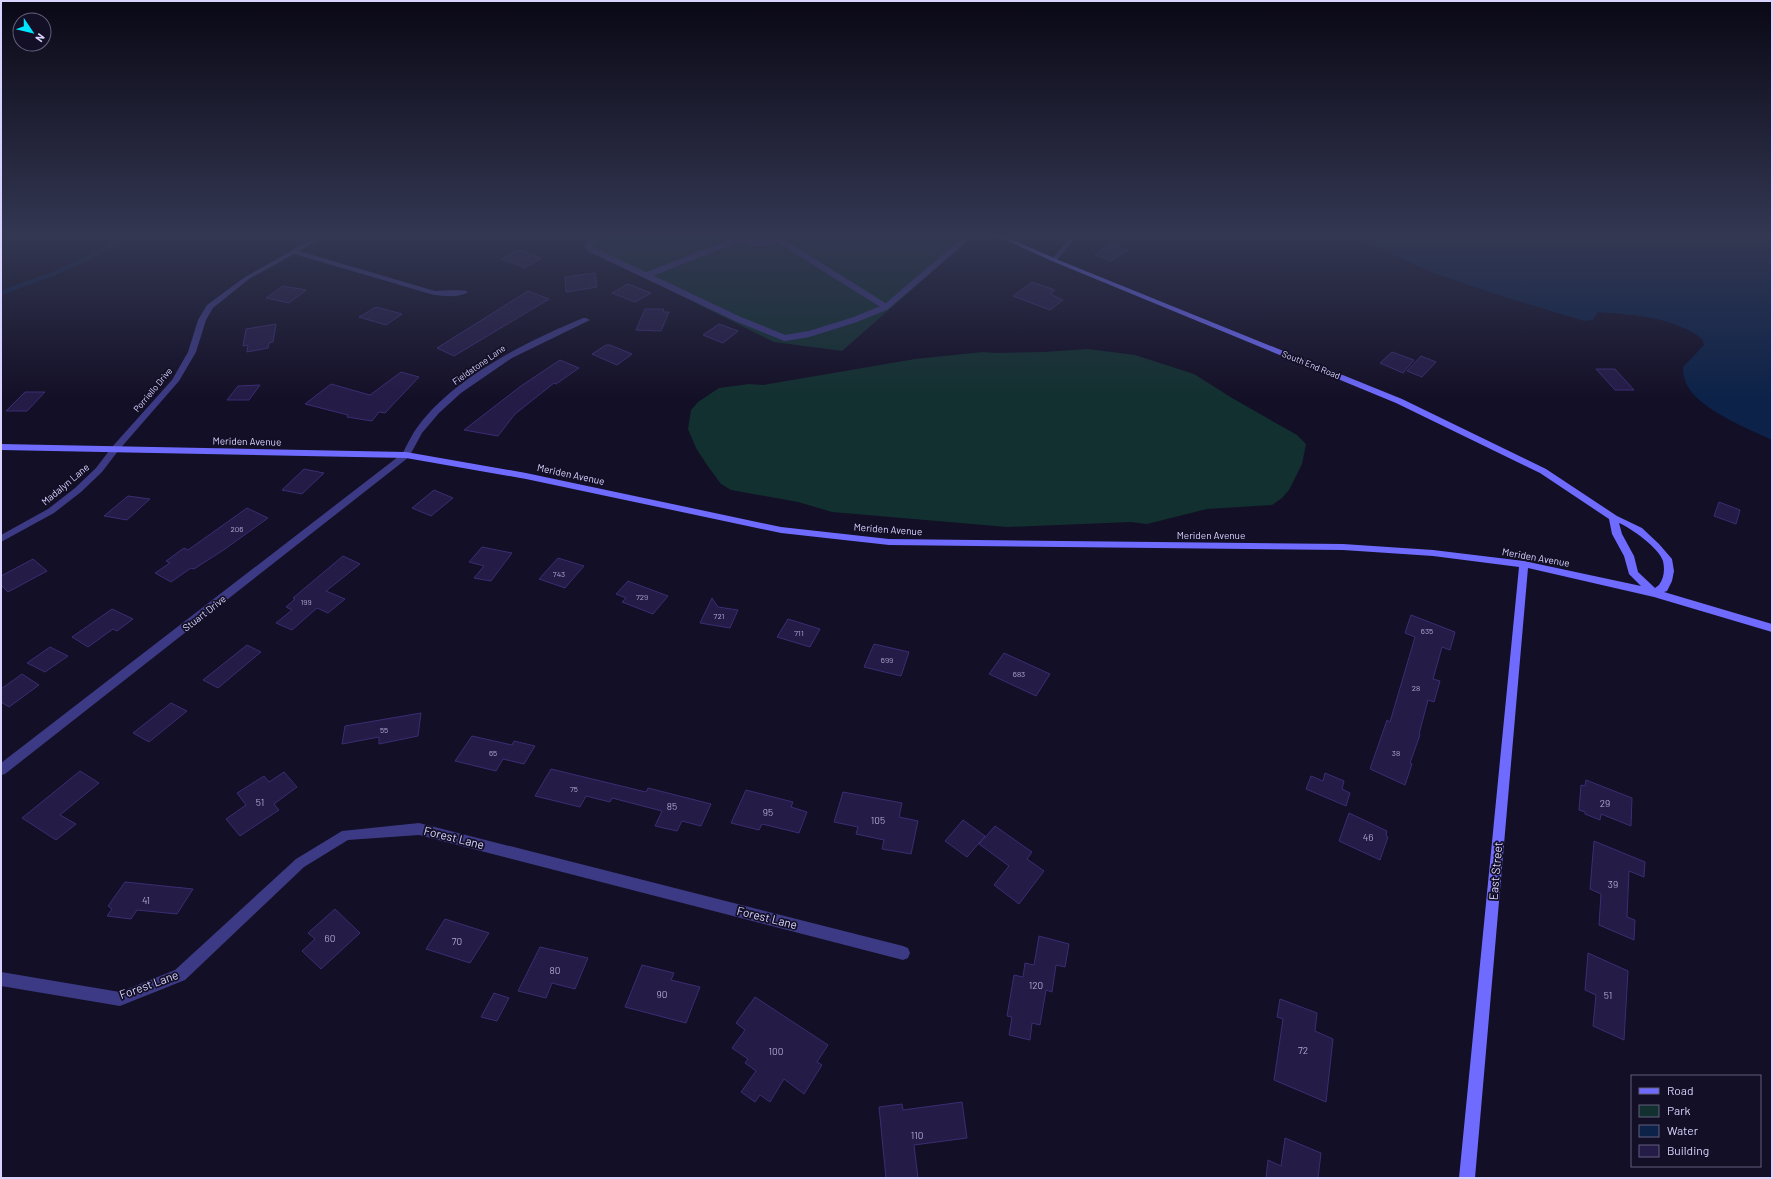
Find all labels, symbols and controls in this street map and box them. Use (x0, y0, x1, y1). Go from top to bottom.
north arrow (12, 12, 52, 52)
text: N (33, 31, 48, 45)
street label: Fieldstone Lane (450, 342, 508, 387)
street label: South End Road (1280, 348, 1342, 381)
street label: Porriello Drive (131, 365, 175, 414)
street label: Meriden Avenue (213, 434, 281, 448)
street label: Madalyn Lane (39, 461, 91, 507)
street label: Meriden Avenue (536, 461, 606, 487)
street label: Meriden Avenue (853, 521, 923, 537)
house number: 206 (231, 524, 243, 534)
street label: Meriden Avenue (1177, 529, 1245, 541)
street label: Meriden Avenue (1501, 545, 1571, 569)
house number: 743 (553, 569, 565, 579)
street label: Stuart Drive (180, 592, 228, 634)
house number: 729 (636, 592, 648, 602)
house number: 199 (300, 597, 312, 607)
house number: 721 (714, 611, 725, 621)
house number: 635 (1421, 626, 1433, 636)
house number: 711 (794, 628, 804, 638)
house number: 699 (881, 655, 893, 665)
house number: 683 (1013, 669, 1025, 679)
house number: 28 (1412, 683, 1420, 693)
house number: 55 (380, 725, 388, 735)
house number: 65 (489, 748, 497, 758)
house number: 38 (1392, 748, 1400, 758)
house number: 75 (570, 784, 578, 794)
house number: 51 (256, 796, 264, 808)
house number: 29 (1600, 797, 1610, 809)
house number: 85 (667, 800, 677, 812)
house number: 95 (763, 806, 773, 818)
house number: 105 (871, 814, 885, 826)
street label: Forest Lane (423, 823, 486, 851)
house number: 46 (1363, 831, 1373, 843)
street label: East Street (1485, 841, 1505, 901)
house number: 39 (1608, 878, 1618, 890)
house number: 41 (142, 894, 150, 906)
street label: Forest Lane (736, 903, 799, 931)
house number: 60 (325, 932, 335, 944)
house number: 70 (452, 935, 462, 947)
house number: 80 (550, 964, 560, 976)
street label: Forest Lane (117, 967, 180, 1001)
house number: 120 (1029, 979, 1043, 991)
house number: 90 (657, 988, 667, 1000)
house number: 51 (1604, 989, 1612, 1001)
house number: 72 (1298, 1044, 1308, 1056)
house number: 100 (769, 1045, 783, 1057)
legend (1631, 1075, 1761, 1167)
text: Road (1667, 1083, 1694, 1097)
text: Park (1667, 1103, 1691, 1117)
text: Water (1667, 1123, 1699, 1137)
house number: 110 (911, 1129, 923, 1141)
text: Building (1667, 1143, 1709, 1157)

